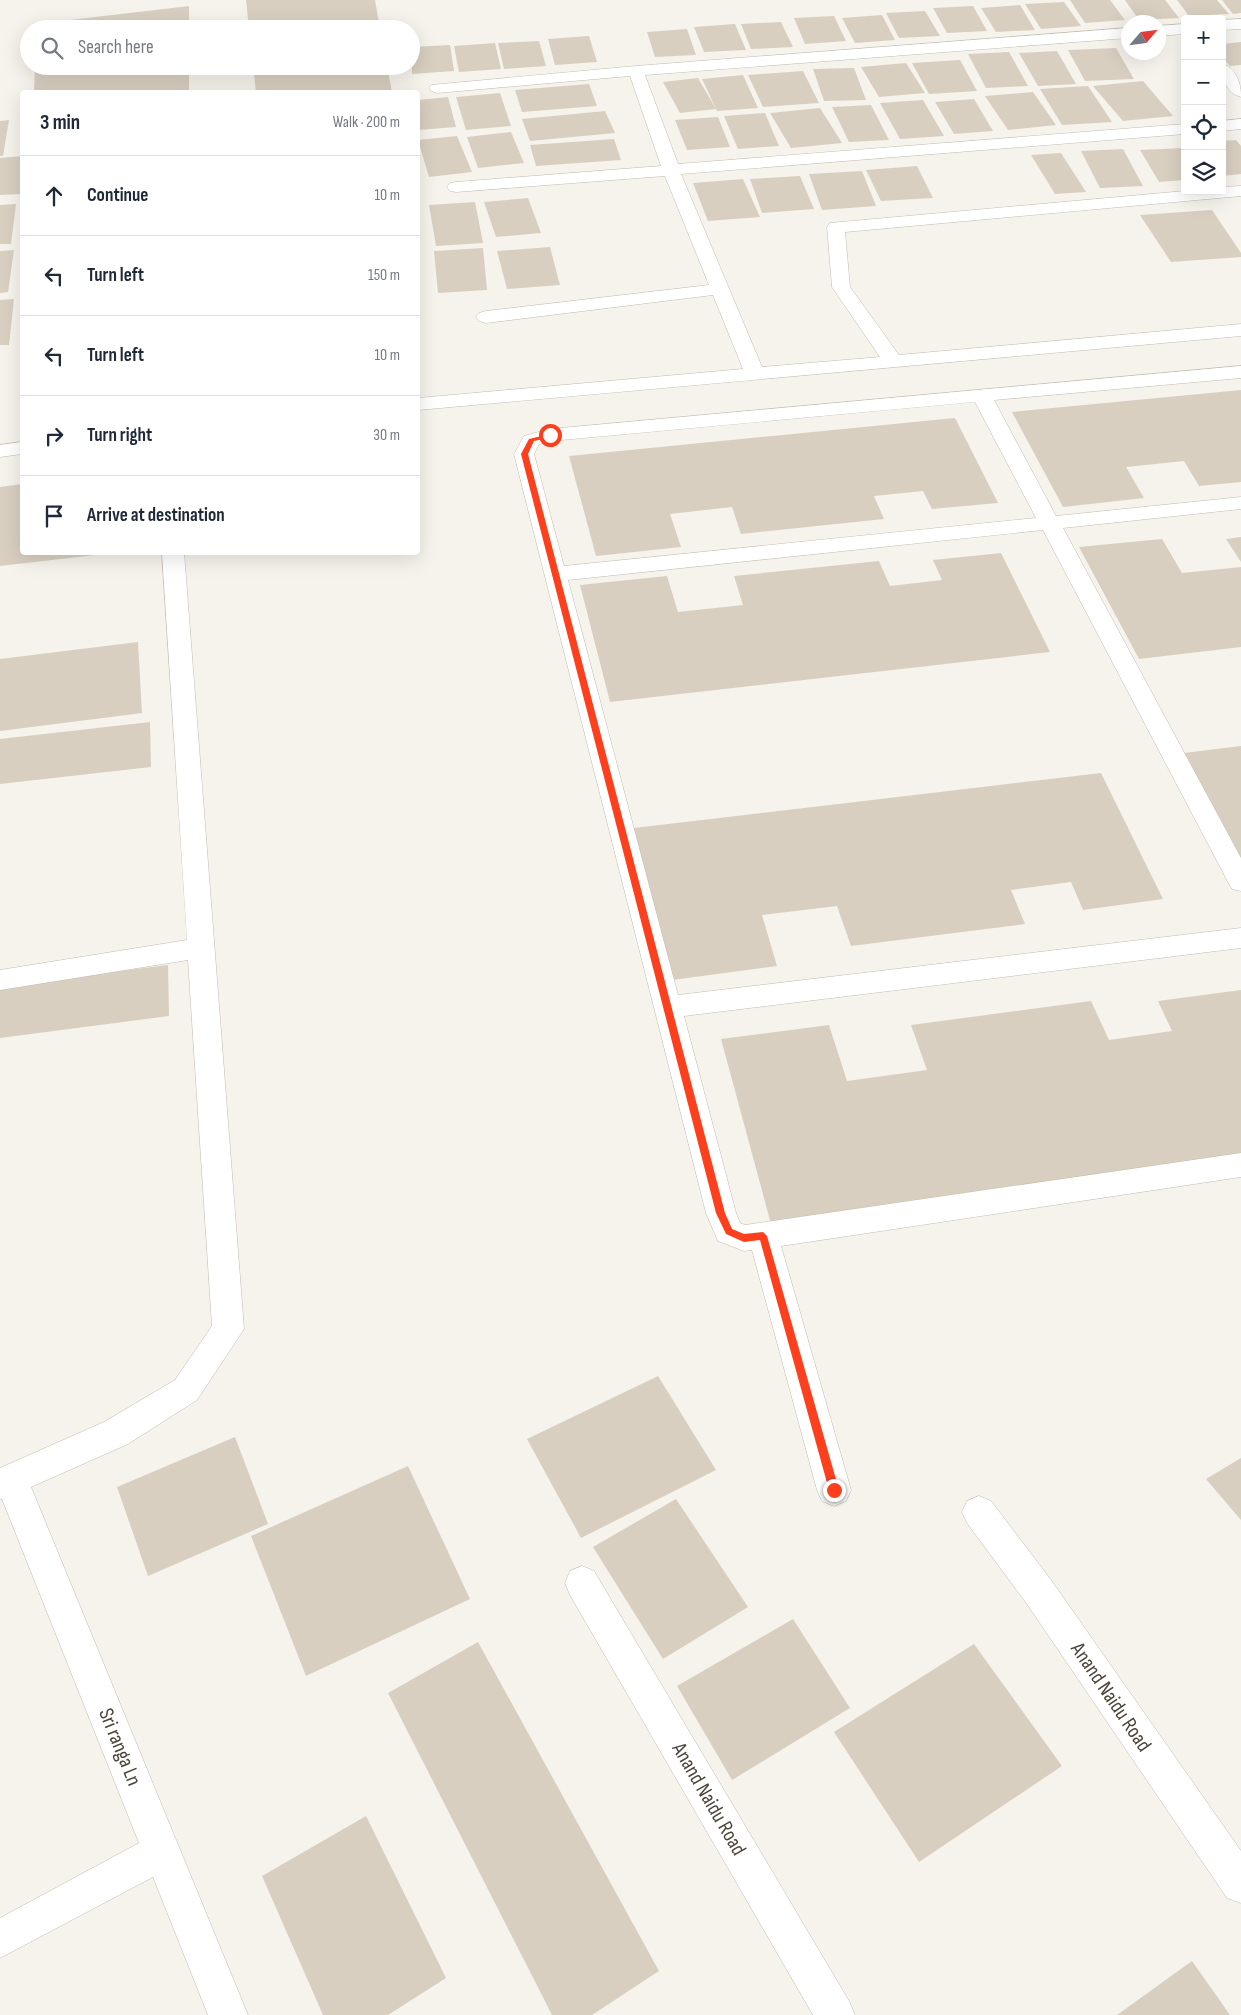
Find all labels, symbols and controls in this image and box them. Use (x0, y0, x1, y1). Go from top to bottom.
north arrow (1121, 15, 1166, 60)
map controls (1181, 15, 1226, 195)
button: + (1181, 15, 1226, 60)
search box (20, 20, 420, 75)
icon: search (38, 34, 66, 62)
text: Search here (78, 36, 154, 59)
button: − (1181, 60, 1226, 105)
button: locate (1181, 105, 1226, 150)
text: 3 min (40, 110, 80, 135)
text: Walk · 200 m (333, 113, 400, 132)
button: layers (1181, 150, 1226, 195)
icon: ahead (40, 182, 68, 210)
text: Continue (87, 184, 148, 207)
text: 10 m (374, 186, 400, 205)
icon: left (40, 262, 68, 290)
text: Turn left (87, 264, 144, 287)
text: 150 m (368, 266, 400, 285)
icon: left (40, 342, 68, 370)
text: Turn left (87, 344, 144, 367)
text: 10 m (374, 346, 400, 365)
icon: right (40, 422, 68, 450)
text: Turn right (87, 424, 152, 447)
route start (539, 424, 562, 447)
text: 30 m (373, 426, 400, 445)
icon: arrive (40, 502, 68, 530)
text: Arrive at destination (87, 504, 225, 527)
route end (823, 1479, 846, 1502)
street label: Anand Naidu Road (1065, 1637, 1157, 1756)
street label: Sri ranga Ln (93, 1705, 147, 1789)
street label: Anand Naidu Road (666, 1737, 751, 1860)

